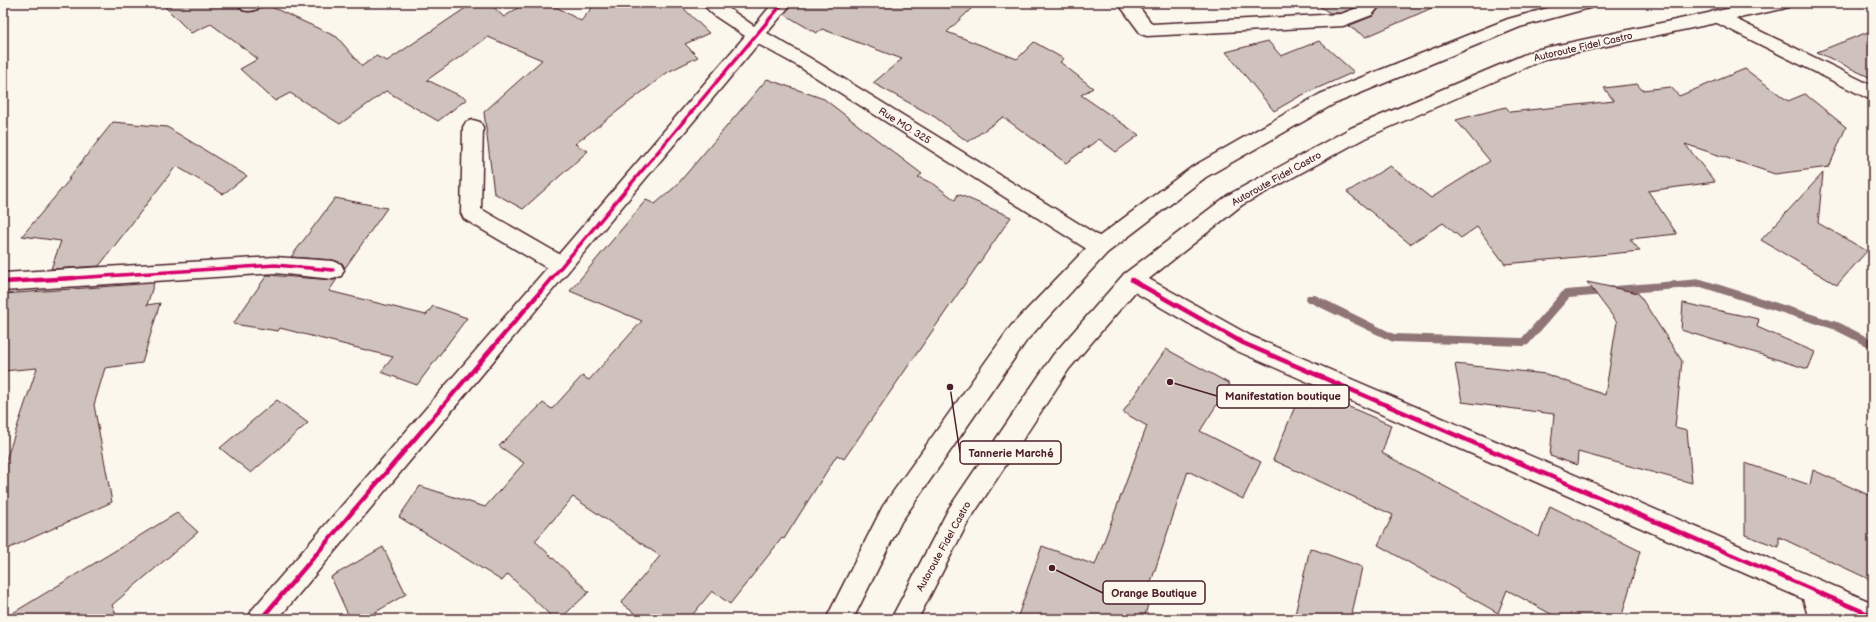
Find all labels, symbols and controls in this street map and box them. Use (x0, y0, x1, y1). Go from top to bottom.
street label: Autoroute Fidel Castro (1533, 30, 1634, 64)
street label: Rue MO. 325 (876, 105, 933, 147)
street label: Autoroute Fidel Castro (1230, 149, 1324, 209)
callout: Manifestation boutique (1217, 385, 1349, 408)
text: Manifestation boutique (1225, 390, 1341, 403)
callout: Tannerie Marché (960, 441, 1061, 464)
text: Tannerie Marché (969, 447, 1054, 460)
street label: Autoroute Fidel Castro (914, 499, 974, 593)
callout: Orange Boutique (1103, 581, 1205, 604)
text: Orange Boutique (1111, 587, 1197, 600)

